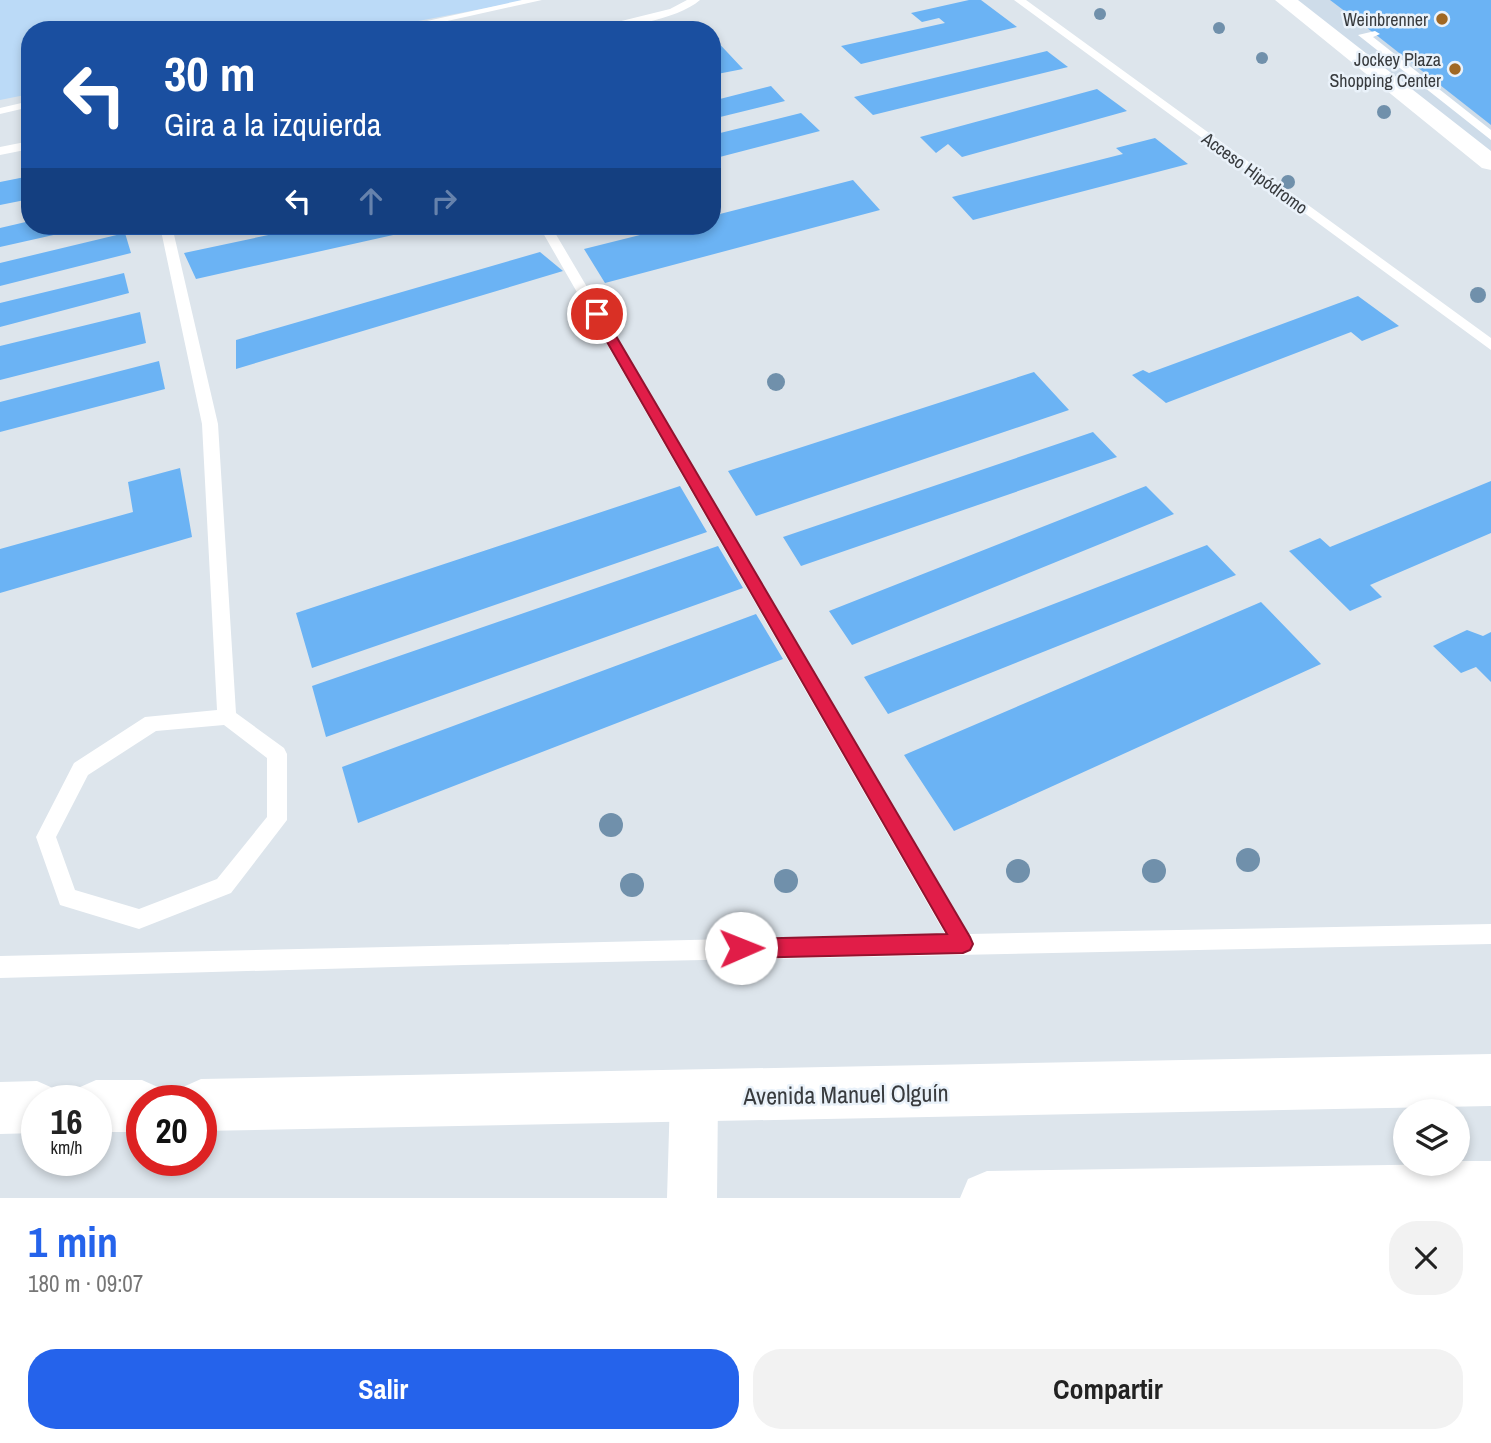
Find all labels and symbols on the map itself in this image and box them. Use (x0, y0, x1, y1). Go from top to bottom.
place label: Weinbrenner (1343, 7, 1428, 32)
marker: Weinbrenner (1434, 11, 1450, 27)
place label: Jockey Plaza Shopping Center (1329, 47, 1441, 93)
marker: Jockey Plaza Shopping Center (1447, 61, 1463, 77)
street label: Acceso Hipódromo (1196, 125, 1313, 220)
pin (567, 284, 627, 344)
position arrow (704, 911, 778, 985)
street label: Avenida Manuel Olguín (742, 1076, 949, 1112)
speed limit sign: 20 (126, 1085, 217, 1176)

